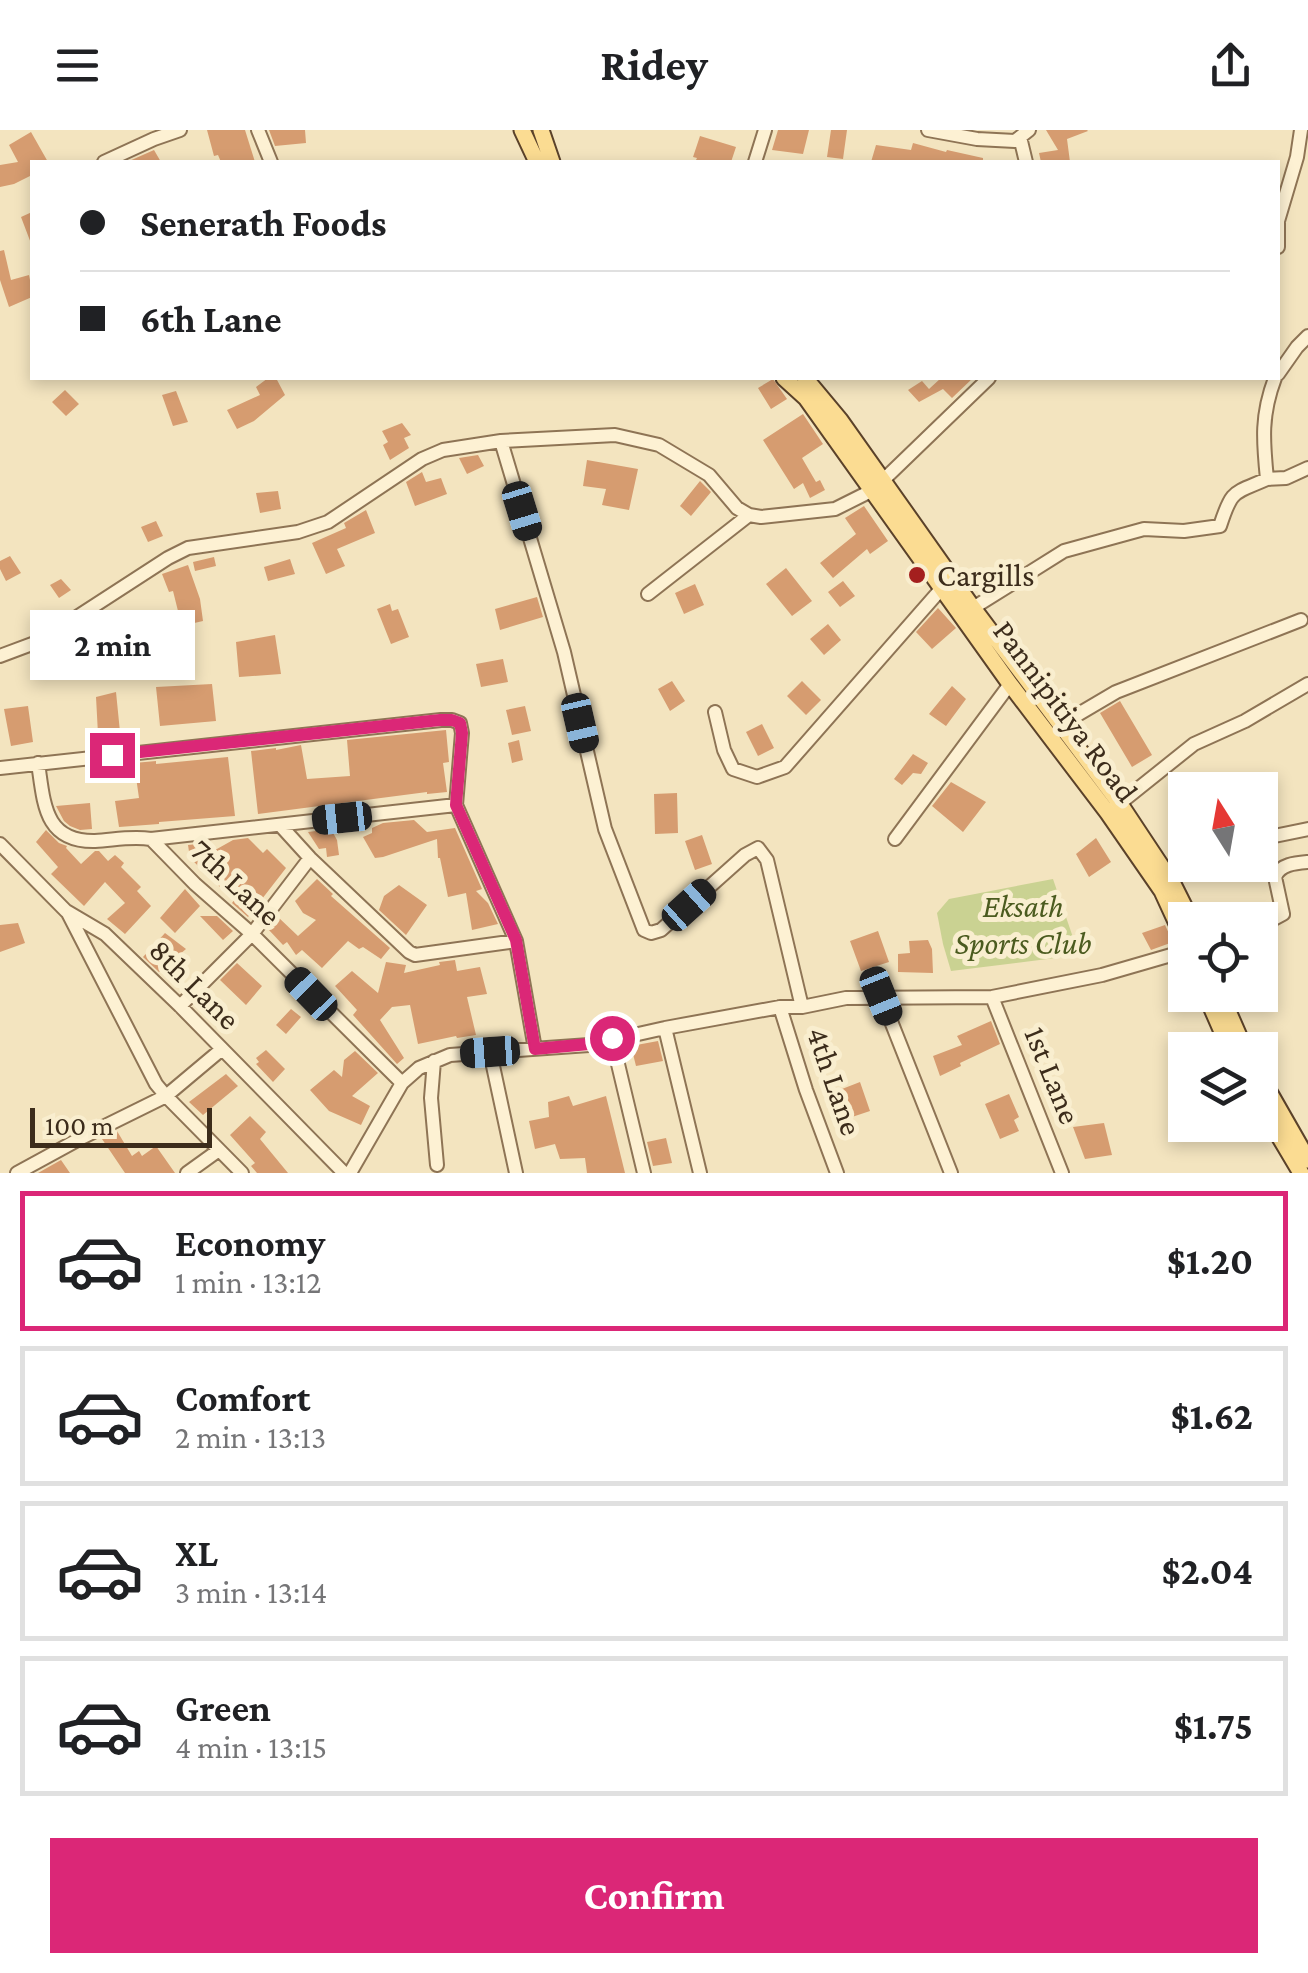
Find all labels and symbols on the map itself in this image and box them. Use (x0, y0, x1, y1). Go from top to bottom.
car (499, 478, 545, 544)
place label: Cargills (937, 557, 1035, 593)
marker: Cargills (906, 564, 928, 586)
callout: 2 min (29, 610, 194, 680)
street label: Pannipitiya Road (986, 613, 1146, 809)
car (559, 690, 601, 756)
route end (90, 733, 135, 778)
north arrow (1168, 772, 1278, 882)
car (311, 800, 373, 836)
street label: 7th Lane (183, 831, 289, 933)
car (657, 874, 721, 936)
park label: Eksath Sports Club (954, 888, 1092, 961)
street label: 8th Lane (142, 931, 248, 1037)
car (279, 962, 343, 1026)
car (856, 963, 906, 1029)
route start (590, 1016, 635, 1061)
street label: 1st Lane (1017, 1021, 1089, 1129)
street label: 4th Lane (800, 1022, 870, 1140)
car (459, 1035, 521, 1069)
scale bar (30, 1103, 212, 1148)

